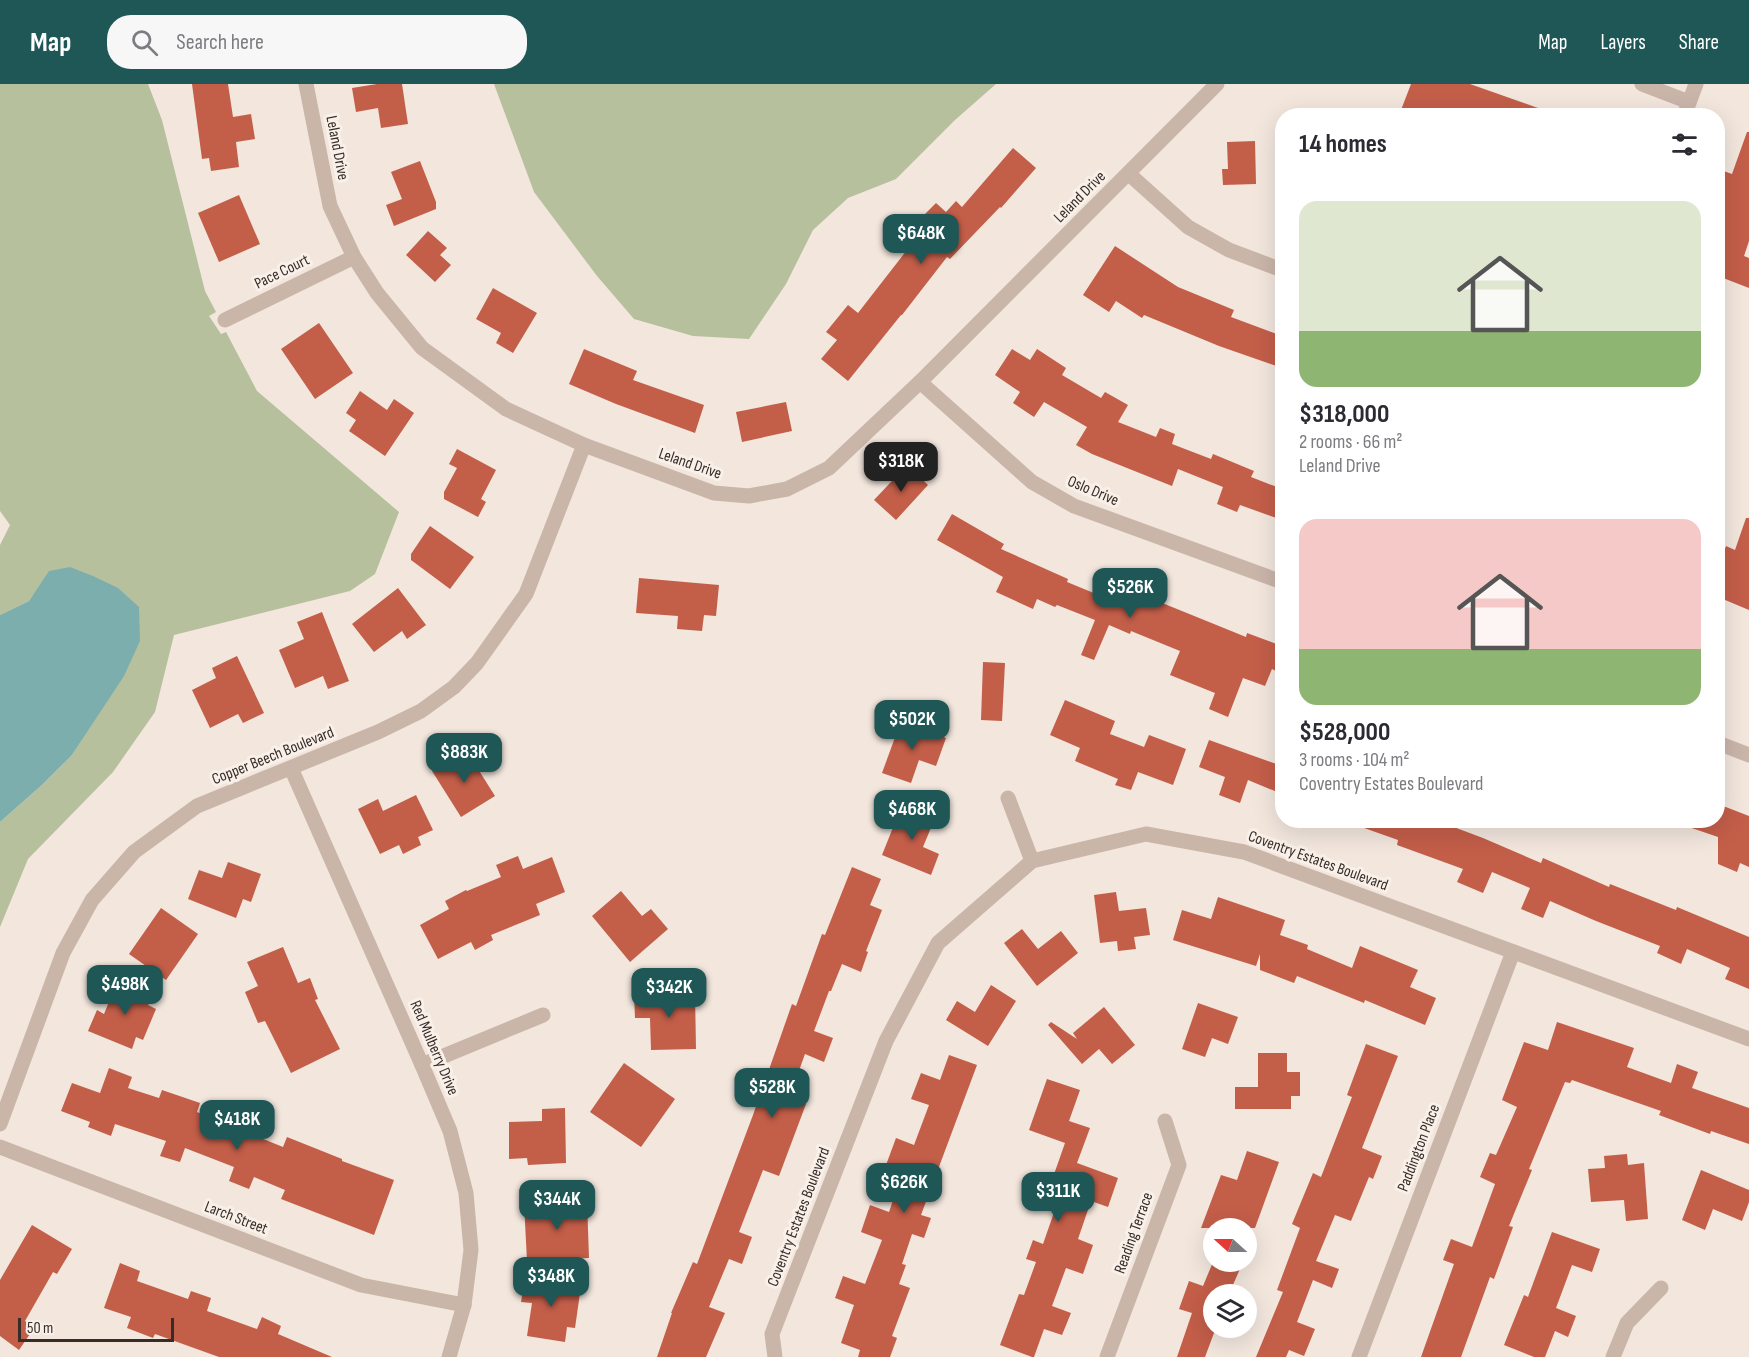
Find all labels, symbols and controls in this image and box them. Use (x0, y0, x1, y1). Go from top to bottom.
search box (107, 15, 527, 69)
text: Map (30, 26, 71, 59)
icon: search (128, 26, 161, 59)
text: Search here (176, 29, 264, 56)
text: Map (1538, 30, 1567, 55)
text: Layers (1600, 30, 1646, 55)
text: Share (1679, 30, 1719, 55)
street label: Leland Drive (321, 114, 353, 182)
icon: filters (1668, 128, 1701, 161)
text: 14 homes (1299, 129, 1387, 160)
street label: Leland Drive (1050, 167, 1110, 227)
pin: $648K (879, 214, 963, 265)
text: $648K (897, 221, 945, 245)
icon: home (1446, 240, 1554, 348)
street label: Pace Court (251, 251, 313, 293)
text: $318,000 (1299, 399, 1389, 430)
text: 2 rooms · 66 m² (1299, 430, 1403, 454)
pin: $318K (859, 442, 943, 493)
street label: Leland Drive (656, 444, 724, 484)
text: $318K (878, 449, 924, 473)
text: Leland Drive (1299, 454, 1381, 478)
street label: Oslo Drive (1065, 472, 1121, 510)
icon: home (1446, 558, 1554, 666)
pin: $526K (1088, 568, 1172, 619)
text: $526K (1106, 575, 1154, 599)
pin: $502K (870, 700, 954, 751)
text: $502K (888, 707, 936, 731)
text: $528,000 (1299, 717, 1390, 748)
street label: Copper Beech Boulevard (209, 723, 337, 789)
pin: $883K (422, 733, 506, 784)
text: $883K (440, 740, 488, 764)
text: 3 rooms · 104 m² (1299, 748, 1409, 772)
text: Coventry Estates Boulevard (1299, 772, 1483, 796)
pin: $468K (870, 790, 954, 841)
text: $468K (888, 797, 936, 821)
street label: Coventry Estates Boulevard (1245, 827, 1391, 895)
pin: $498K (83, 965, 167, 1016)
pin: $342K (627, 968, 711, 1019)
text: $498K (101, 972, 149, 996)
text: $342K (645, 975, 693, 999)
street label: Red Mulberry Drive (406, 998, 462, 1098)
pin: $528K (730, 1068, 814, 1119)
text: $528K (748, 1075, 796, 1099)
pin: $418K (195, 1100, 279, 1151)
street label: Paddington Place (1394, 1102, 1444, 1194)
text: $418K (214, 1107, 260, 1131)
street label: Coventry Estates Boulevard (764, 1145, 834, 1289)
pin: $626K (862, 1163, 946, 1214)
text: $626K (880, 1170, 928, 1194)
pin: $311K (1016, 1172, 1100, 1223)
text: $311K (1036, 1179, 1080, 1203)
pin: $344K (515, 1180, 599, 1231)
text: $344K (533, 1187, 581, 1211)
street label: Reading Terrace (1111, 1190, 1157, 1276)
street label: Larch Street (202, 1197, 270, 1239)
north arrow (1203, 1218, 1257, 1272)
map controls (1203, 1218, 1257, 1338)
pin: $348K (509, 1257, 593, 1308)
text: $348K (527, 1264, 575, 1288)
button: layers (1203, 1284, 1257, 1338)
scale bar (18, 1315, 174, 1342)
text: 50 m (27, 1319, 53, 1338)

